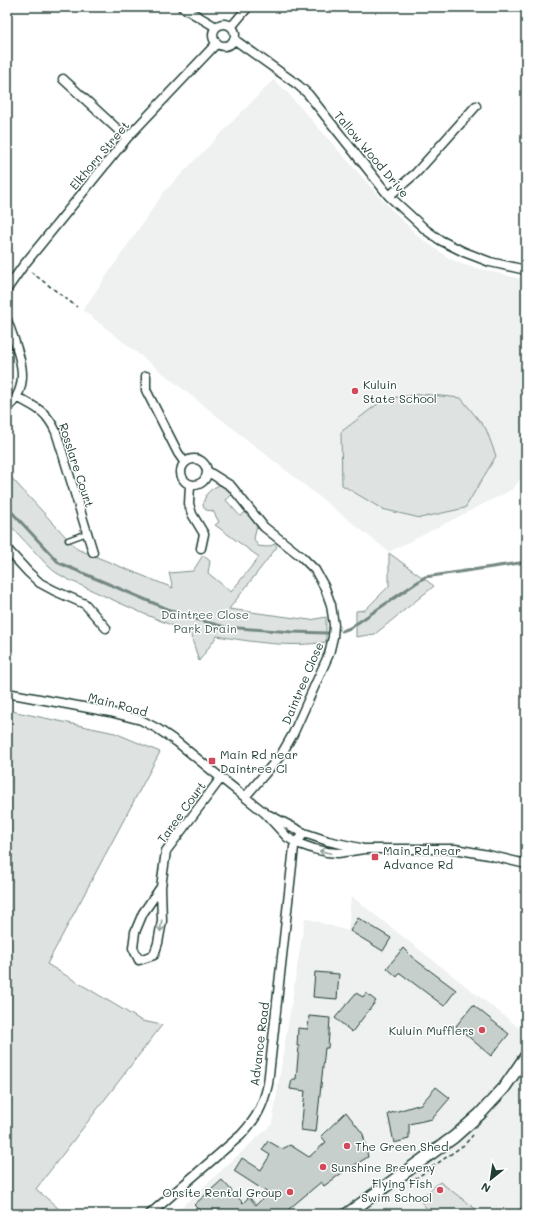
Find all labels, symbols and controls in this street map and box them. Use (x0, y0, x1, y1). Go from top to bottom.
street label: Tallow Wood Drive (331, 107, 413, 201)
street label: Elkhorn Street (66, 117, 132, 193)
place label: Kuluin State School (363, 376, 437, 406)
marker: Kuluin State School (350, 386, 360, 396)
street label: Rosslare Court (56, 421, 98, 509)
park label: Daintree Close Park Drain (161, 606, 249, 636)
street label: Daintree Close (277, 639, 327, 727)
street label: Main Road (86, 688, 150, 720)
place label: Main Rd near Daintree Cl (220, 746, 298, 776)
marker: Main Rd near Daintree Cl (207, 756, 217, 766)
street label: Taree Court (153, 778, 209, 846)
place label: Main Rd near Advance Rd (383, 842, 461, 872)
one-way arrow (319, 847, 332, 855)
marker: Main Rd near Advance Rd (370, 852, 380, 862)
one-way arrow (157, 919, 165, 932)
street label: Advance Road (246, 1001, 272, 1087)
place label: Kuluin Mufflers (389, 1022, 474, 1038)
marker: Kuluin Mufflers (477, 1025, 487, 1035)
place label: The Green Shed (355, 1138, 449, 1154)
marker: The Green Shed (342, 1141, 352, 1151)
place label: Sunshine Brewery (331, 1159, 435, 1175)
north arrow (471, 1159, 511, 1199)
marker: Sunshine Brewery (318, 1162, 328, 1172)
place label: Flying Fish Swim School (361, 1175, 432, 1205)
text: N (478, 1180, 493, 1197)
place label: Onsite Rental Group (162, 1184, 282, 1200)
marker: Flying Fish Swim School (435, 1185, 445, 1195)
marker: Onsite Rental Group (285, 1187, 295, 1197)

